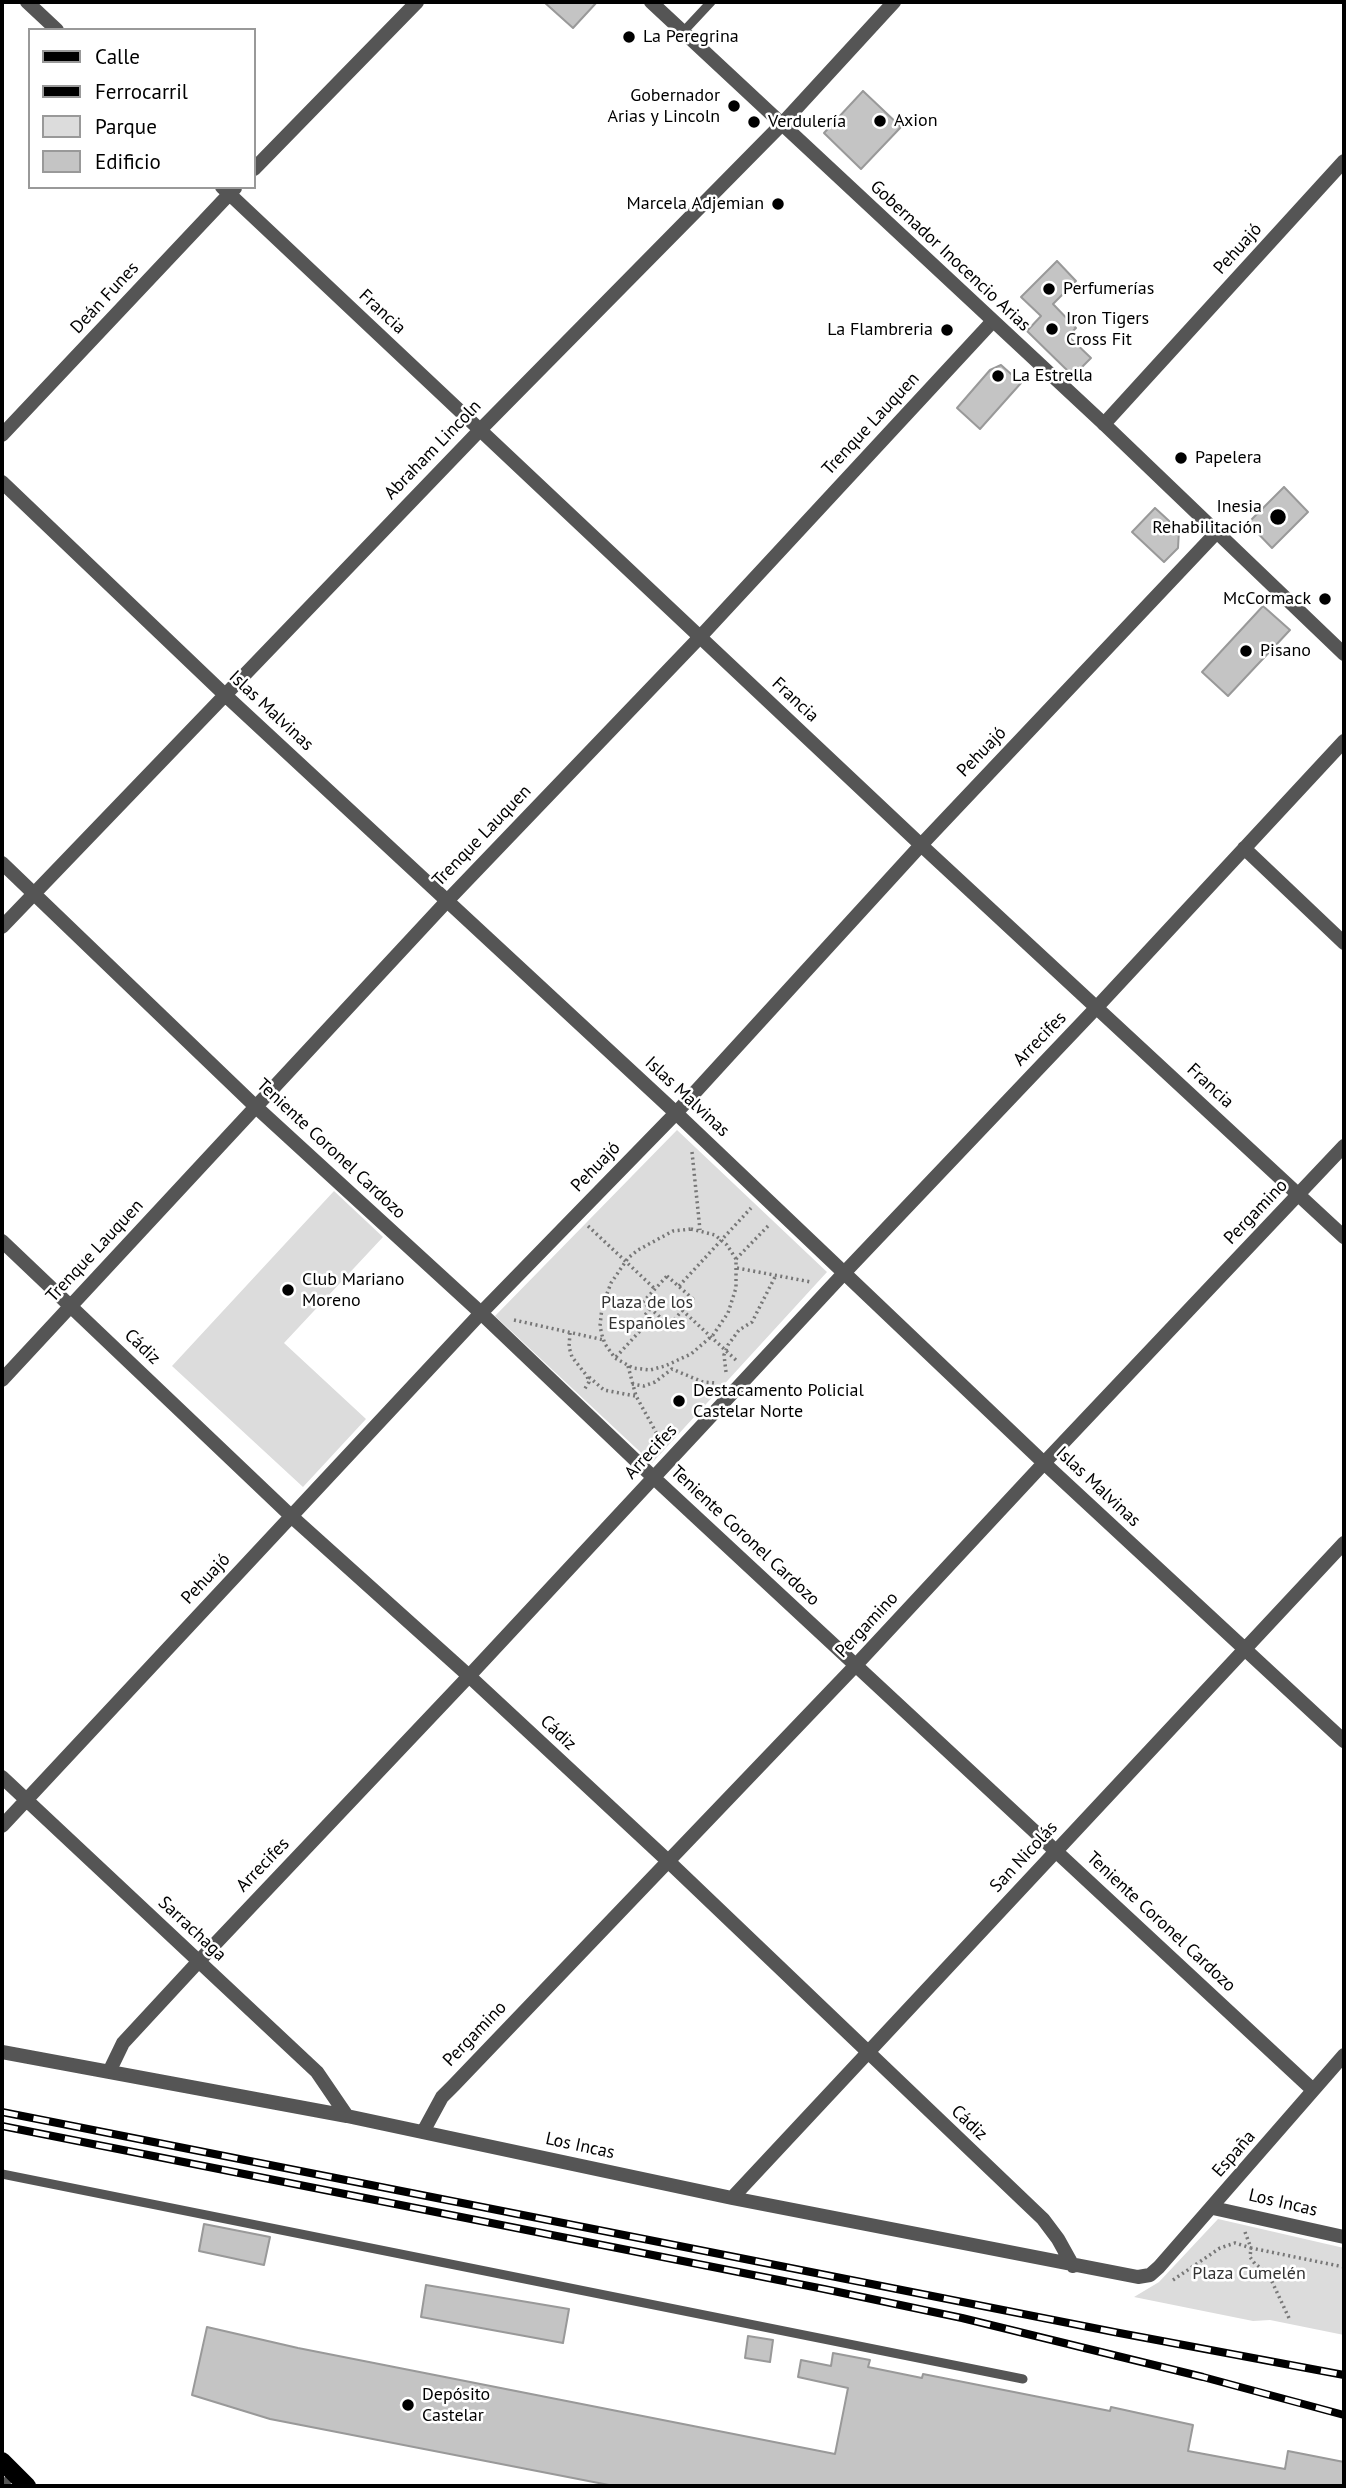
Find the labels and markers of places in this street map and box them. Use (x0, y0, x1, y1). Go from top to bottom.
place label: La Peregrina (643, 26, 739, 48)
marker: La Peregrina (621, 29, 637, 45)
place label: Gobernador Arias y Lincoln (608, 85, 720, 128)
marker: Gobernador Arias y Lincoln (726, 98, 742, 114)
place label: Axion (894, 110, 938, 132)
place label: Verdulería (768, 111, 846, 133)
marker: Axion (872, 113, 888, 129)
marker: Verdulería (746, 114, 762, 130)
place label: Marcela Adjemian (626, 193, 764, 215)
marker: Marcela Adjemian (770, 196, 786, 212)
place label: Perfumerías (1063, 278, 1154, 300)
marker: Perfumerías (1041, 281, 1057, 297)
place label: Iron Tigers Cross Fit (1066, 308, 1149, 350)
place label: La Flambreria (827, 319, 933, 341)
marker: Iron Tigers Cross Fit (1044, 321, 1060, 337)
marker: La Flambreria (939, 322, 955, 338)
place label: La Estrella (1012, 365, 1093, 387)
marker: La Estrella (990, 368, 1006, 384)
place label: Papelera (1195, 447, 1262, 469)
marker: Papelera (1173, 450, 1189, 466)
place label: Inesia Rehabilitación (1152, 496, 1262, 538)
marker: Inesia Rehabilitación (1268, 507, 1288, 527)
place label: McCormack (1223, 588, 1311, 610)
marker: McCormack (1317, 591, 1333, 607)
place label: Pisano (1260, 640, 1311, 662)
marker: Pisano (1238, 643, 1254, 659)
place label: Club Mariano Moreno (302, 1269, 404, 1312)
marker: Club Mariano Moreno (280, 1282, 296, 1298)
place label: Destacamento Policial Castelar Norte (693, 1380, 864, 1422)
marker: Destacamento Policial Castelar Norte (671, 1393, 687, 1409)
place label: Depósito Castelar (422, 2384, 490, 2426)
marker: Depósito Castelar (400, 2397, 416, 2413)

